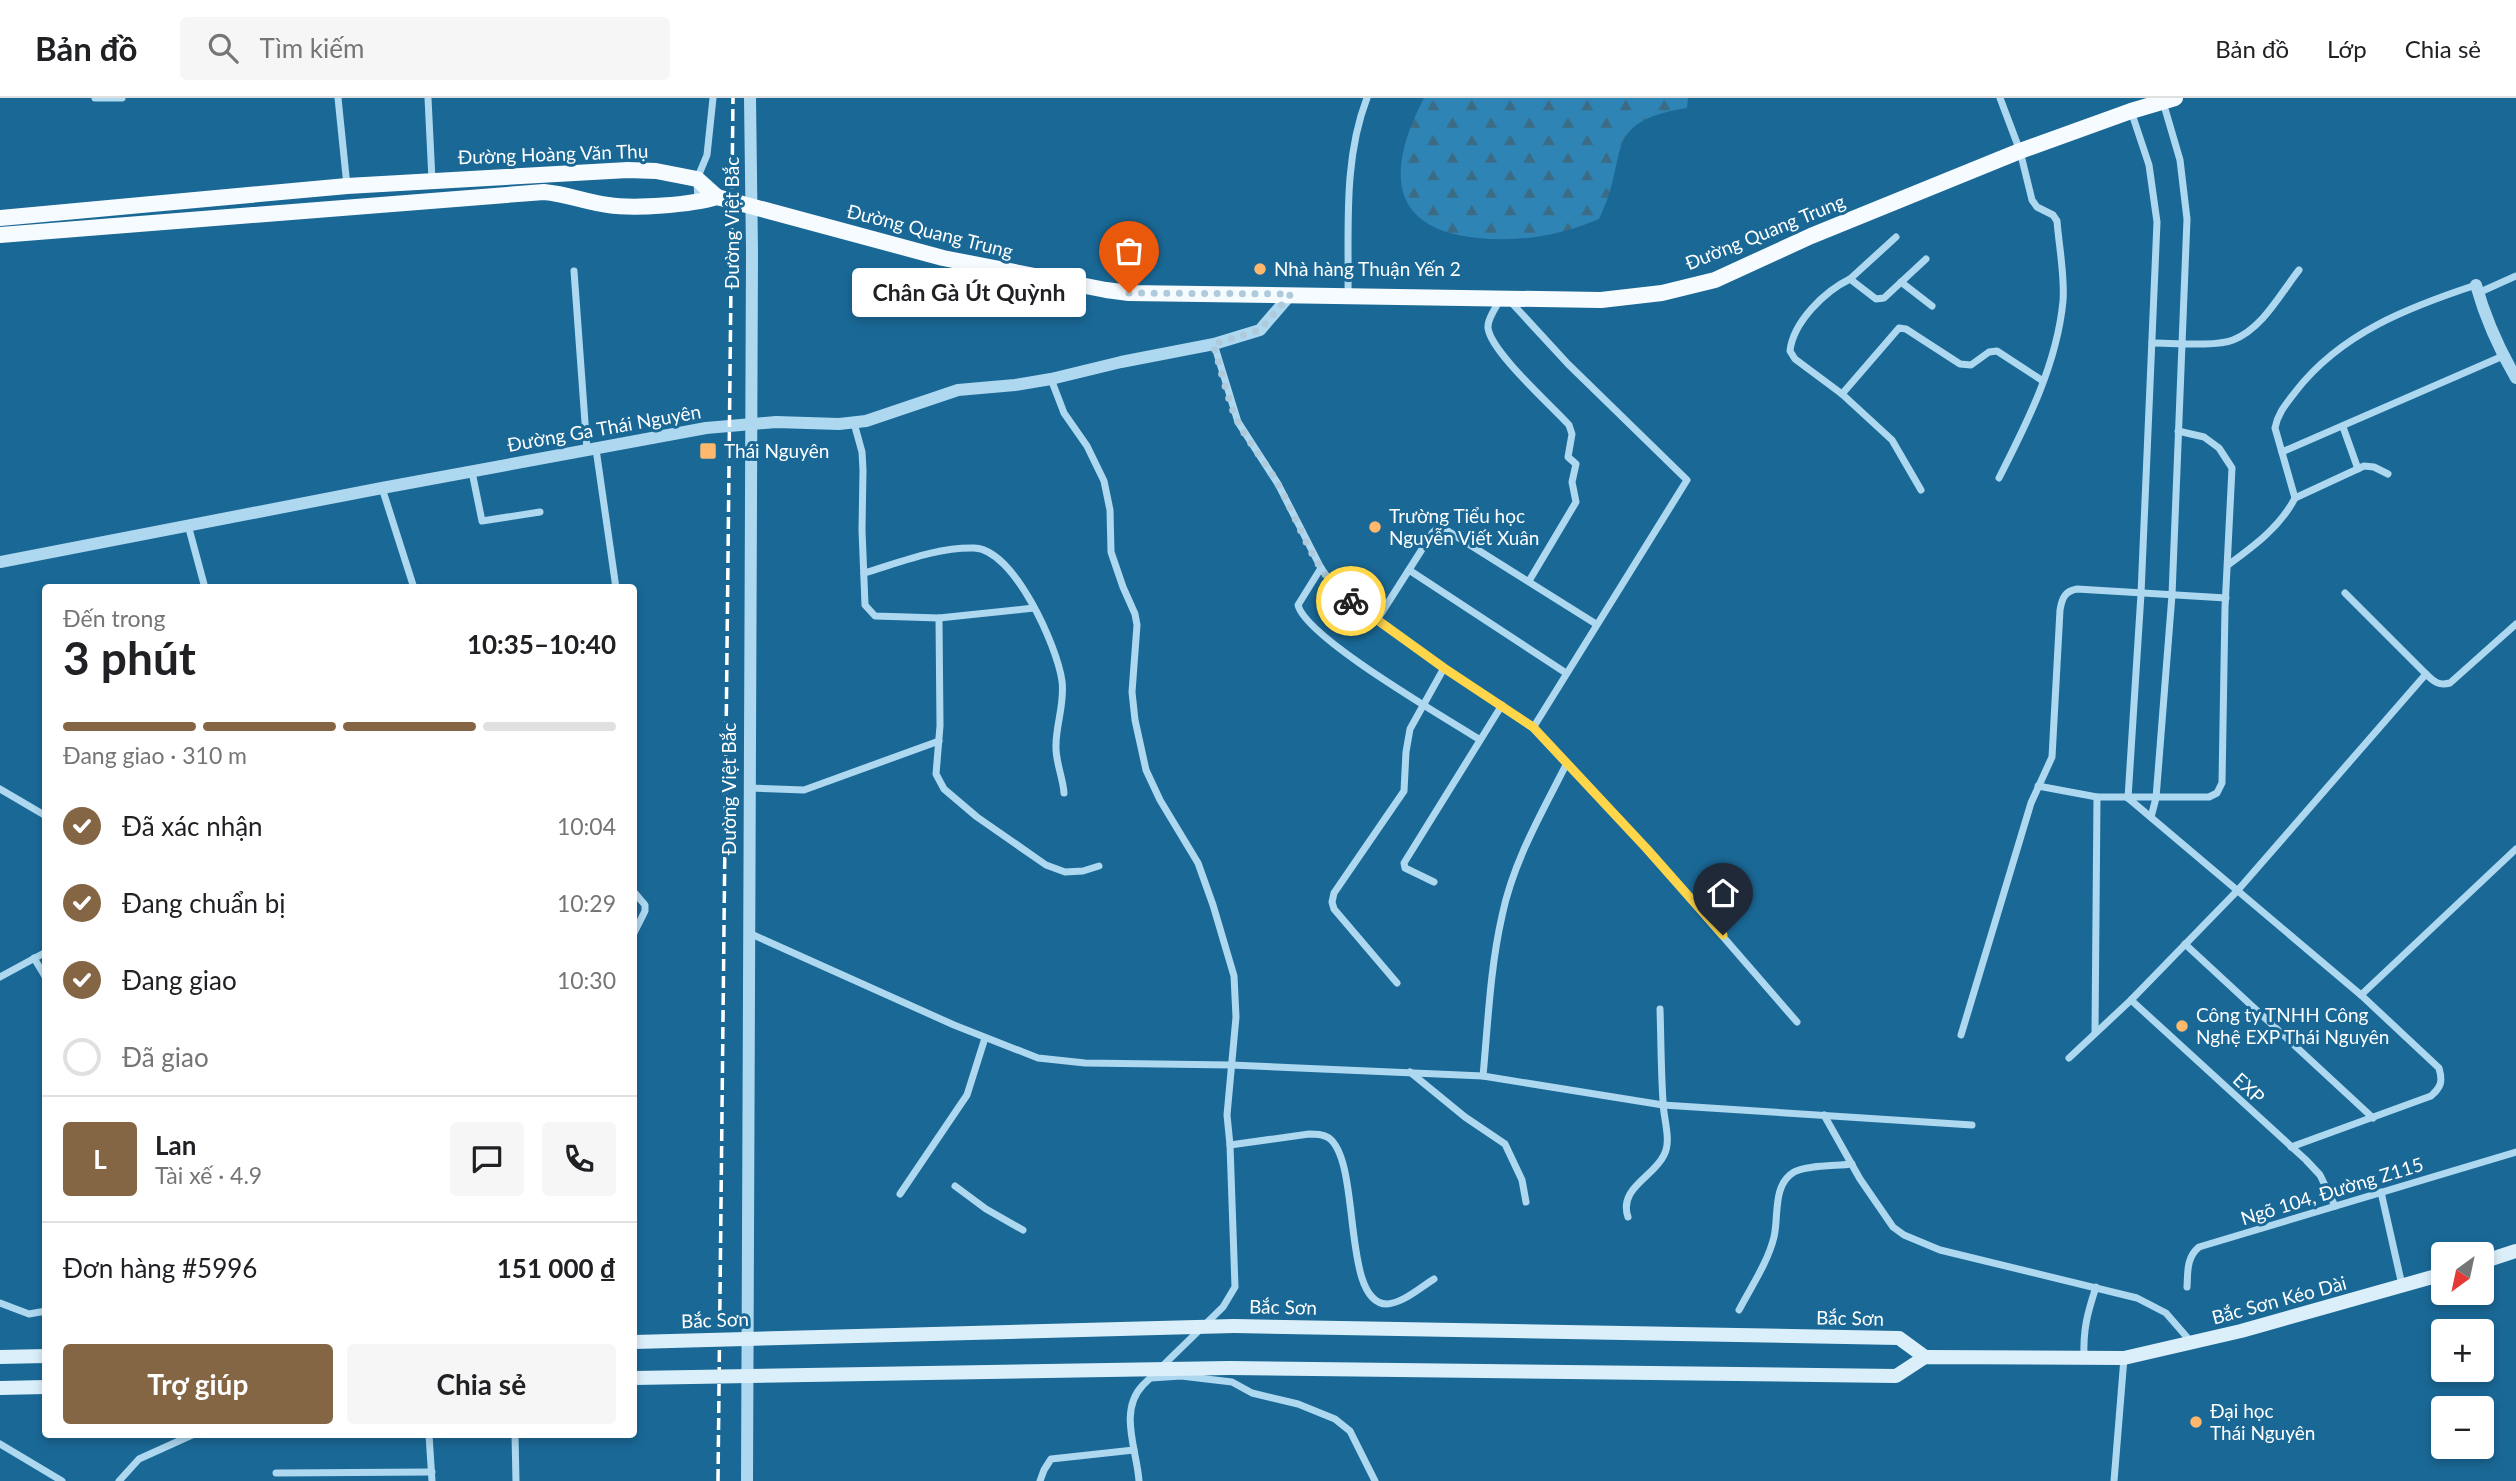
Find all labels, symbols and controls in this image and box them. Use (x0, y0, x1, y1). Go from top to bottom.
search box (180, 17, 670, 80)
text: Bản đồ (35, 28, 138, 68)
icon: search (204, 29, 242, 67)
text: Tìm kiếm (260, 32, 364, 64)
text: Bản đồ (2215, 34, 2289, 63)
text: Lớp (2327, 34, 2367, 63)
text: Chia sẻ (2405, 34, 2481, 63)
street label: Đường Hoàng Văn Thụ (457, 139, 649, 168)
street label: Đường Việt Bắc (720, 157, 743, 289)
street label: Đường Quang Trung (1682, 189, 1848, 274)
street label: Đường Quang Trung (845, 199, 1016, 262)
pin (1099, 221, 1159, 293)
icon: bag (1110, 232, 1148, 270)
place label: Nhà hàng Thuận Yến 2 (1274, 257, 1461, 280)
marker: Nhà hàng Thuận Yến 2 (1252, 261, 1268, 277)
callout: Chân Gà Út Quỳnh (852, 268, 1087, 318)
text: Chân Gà Út Quỳnh (873, 278, 1065, 306)
street label: Đường Ga Thái Nguyên (505, 399, 703, 456)
place label: Thái Nguyên (724, 439, 829, 462)
marker: Thái Nguyên (698, 441, 718, 461)
place label: Trường Tiểu học Nguyễn Viết Xuân (1389, 504, 1539, 549)
marker: Trường Tiểu học Nguyễn Viết Xuân (1367, 519, 1383, 535)
courier (1316, 566, 1386, 636)
icon: bike (1332, 582, 1370, 620)
text: Đến trong (63, 604, 165, 632)
text: 10:35–10:40 (467, 628, 616, 660)
text: 3 phút (63, 630, 196, 685)
street label: Đường Việt Bắc (717, 723, 740, 855)
text: Đang giao · 310 m (63, 741, 247, 769)
icon: check (63, 807, 101, 845)
text: Đã xác nhận (122, 810, 263, 842)
text: 10:04 (557, 812, 616, 840)
pin (1693, 863, 1753, 935)
icon: home (1704, 874, 1742, 912)
icon: check (63, 884, 101, 922)
text: Đang chuẩn bị (122, 887, 286, 919)
text: 10:29 (557, 889, 616, 917)
icon: check (63, 961, 101, 999)
text: Đang giao (122, 964, 237, 996)
text: 10:30 (557, 966, 616, 994)
place label: Công ty TNHH Công Nghệ EXP Thái Nguyên (2196, 1003, 2389, 1048)
marker: Công ty TNHH Công Nghệ EXP Thái Nguyên (2174, 1018, 2190, 1034)
text: Đã giao (122, 1041, 209, 1073)
street label: EXP (2229, 1067, 2270, 1108)
button: chat (450, 1122, 524, 1196)
button: phone (542, 1122, 616, 1196)
text: Lan (155, 1129, 196, 1161)
text: L (93, 1143, 107, 1175)
street label: Ngõ 104, Đường Z115 (2238, 1152, 2426, 1229)
text: Tài xế · 4.9 (155, 1161, 262, 1189)
north arrow (2431, 1242, 2494, 1306)
map controls (2431, 1242, 2494, 1459)
text: Đơn hàng #5996 (63, 1252, 257, 1284)
text: 151 000 ₫ (497, 1252, 616, 1284)
street label: Bắc Sơn Kéo Dài (2209, 1270, 2349, 1329)
street label: Bắc Sơn (1249, 1294, 1317, 1319)
street label: Bắc Sơn (1816, 1305, 1884, 1330)
street label: Bắc Sơn (681, 1307, 749, 1332)
button: + (2431, 1319, 2494, 1382)
button: Trợ giúp (63, 1344, 333, 1424)
button: Chia sẻ (347, 1344, 616, 1424)
button: − (2431, 1396, 2494, 1459)
place label: Đại học Thái Nguyên (2210, 1399, 2315, 1444)
marker: Đại học Thái Nguyên (2188, 1414, 2204, 1430)

